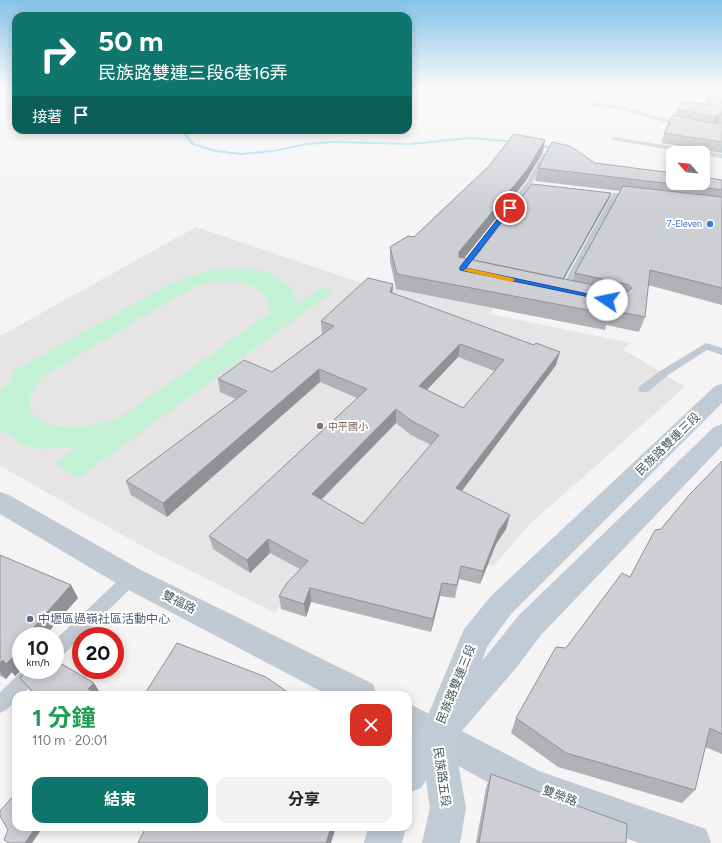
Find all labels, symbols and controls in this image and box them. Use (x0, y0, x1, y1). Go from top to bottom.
text: 50 m (98, 24, 164, 58)
icon: right (32, 28, 84, 80)
text: 民族路雙連三段6巷16弄 (98, 62, 288, 84)
icon: arrive (70, 104, 92, 126)
text: 接著 (32, 108, 62, 126)
north arrow (666, 146, 710, 190)
map controls (666, 146, 710, 190)
pin (493, 191, 527, 225)
icon: arrive (499, 197, 521, 219)
place label: 7-Eleven (667, 218, 702, 229)
marker: 7-Eleven (705, 219, 715, 229)
position arrow (586, 279, 628, 321)
street label: 民族路雙連三段 (633, 410, 703, 478)
place label: 中平國小 (328, 420, 368, 433)
marker: 中平國小 (315, 421, 325, 431)
street label: 雙福路 (160, 588, 198, 616)
place label: 中壢區過嶺社區活動中心 (38, 612, 170, 626)
marker: 中壢區過嶺社區活動中心 (25, 614, 35, 624)
speed limit sign: 20 (72, 627, 124, 679)
text: 10 (27, 636, 49, 660)
street label: 民族路雙連三段 (434, 642, 478, 726)
text: km/h (27, 656, 49, 669)
text: 1 分鐘 (32, 703, 96, 732)
button: close (350, 704, 392, 746)
text: 110 m · 20:01 (32, 733, 108, 748)
street label: 民族路五段 (431, 746, 453, 808)
button: 結束 (32, 777, 208, 823)
button: 分享 (216, 777, 392, 823)
street label: 雙榮路 (541, 783, 579, 809)

